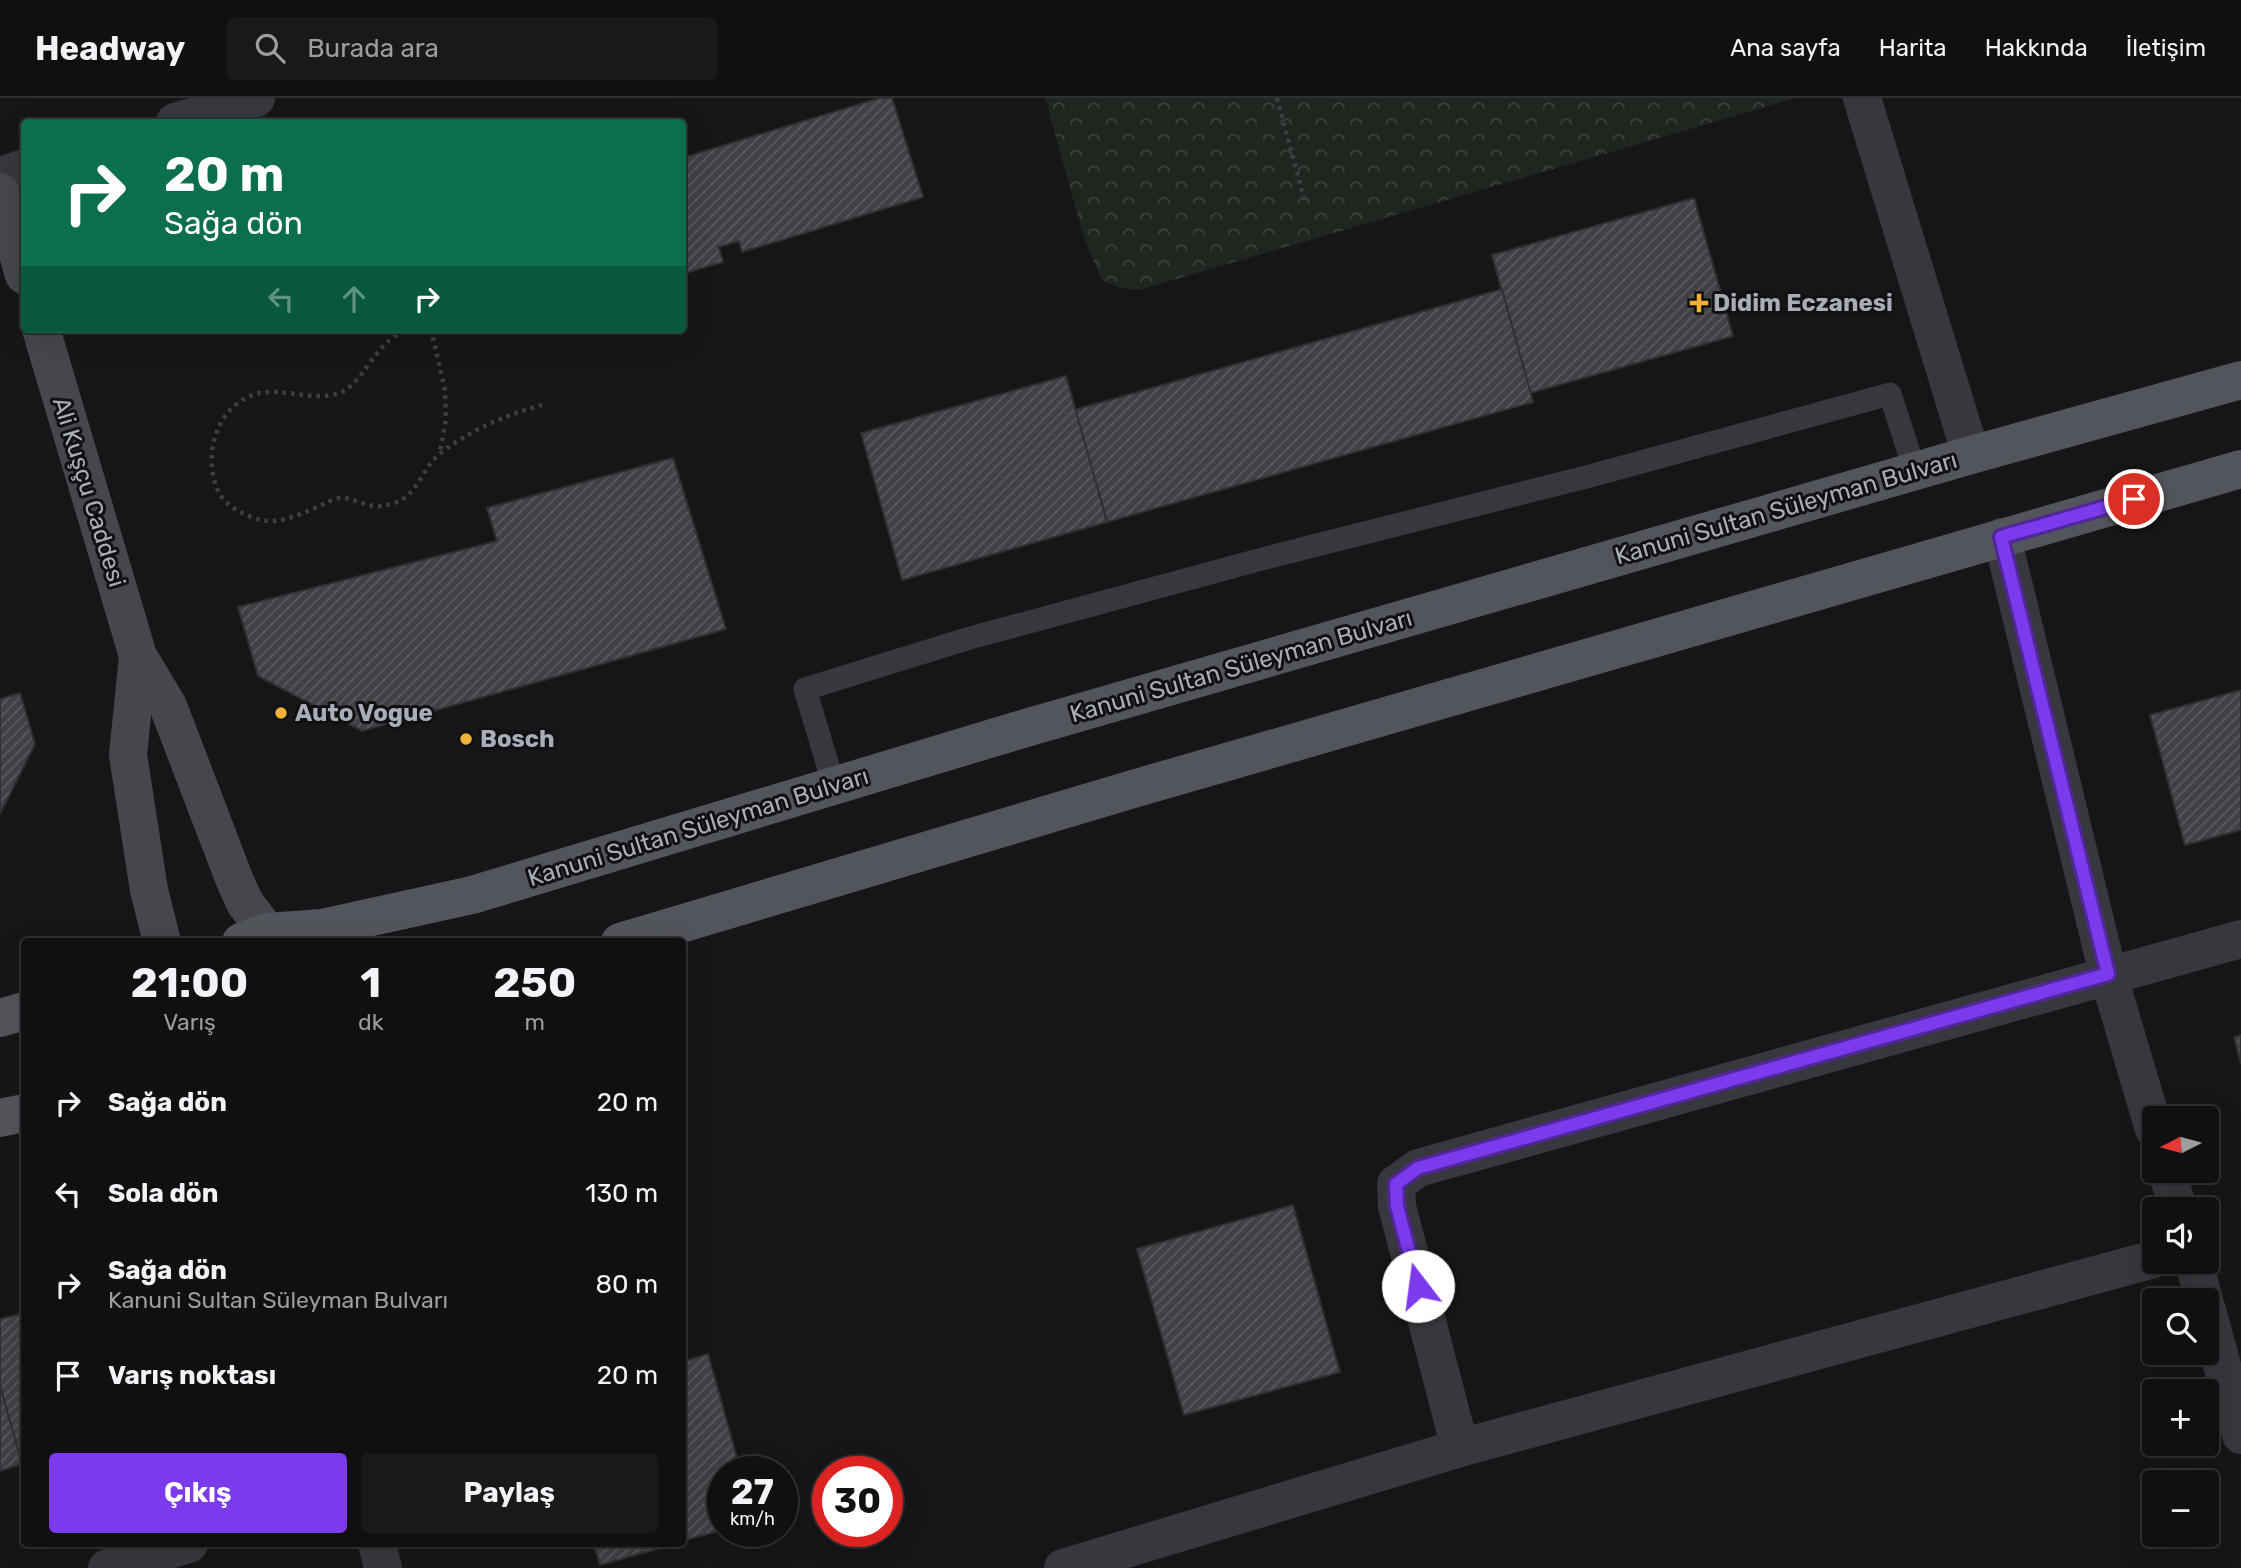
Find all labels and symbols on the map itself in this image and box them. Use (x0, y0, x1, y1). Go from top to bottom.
place label: Didim Eczanesi (1713, 289, 1893, 317)
marker: Didim Eczanesi (1691, 295, 1707, 311)
street label: Ali Kuşçu Caddesi (47, 394, 131, 590)
street label: Kanuni Sultan Süleyman Bulvarı (1612, 446, 1960, 570)
pin (2104, 469, 2164, 529)
street label: Kanuni Sultan Süleyman Bulvarı (1067, 604, 1415, 728)
place label: Auto Vogue (295, 699, 433, 727)
marker: Auto Vogue (273, 705, 289, 721)
place label: Bosch (480, 725, 555, 753)
marker: Bosch (458, 731, 474, 747)
street label: Kanuni Sultan Süleyman Bulvarı (524, 762, 872, 892)
north arrow (2142, 1106, 2219, 1183)
position arrow (1381, 1249, 1455, 1323)
speed limit sign: 30 (812, 1456, 903, 1547)

